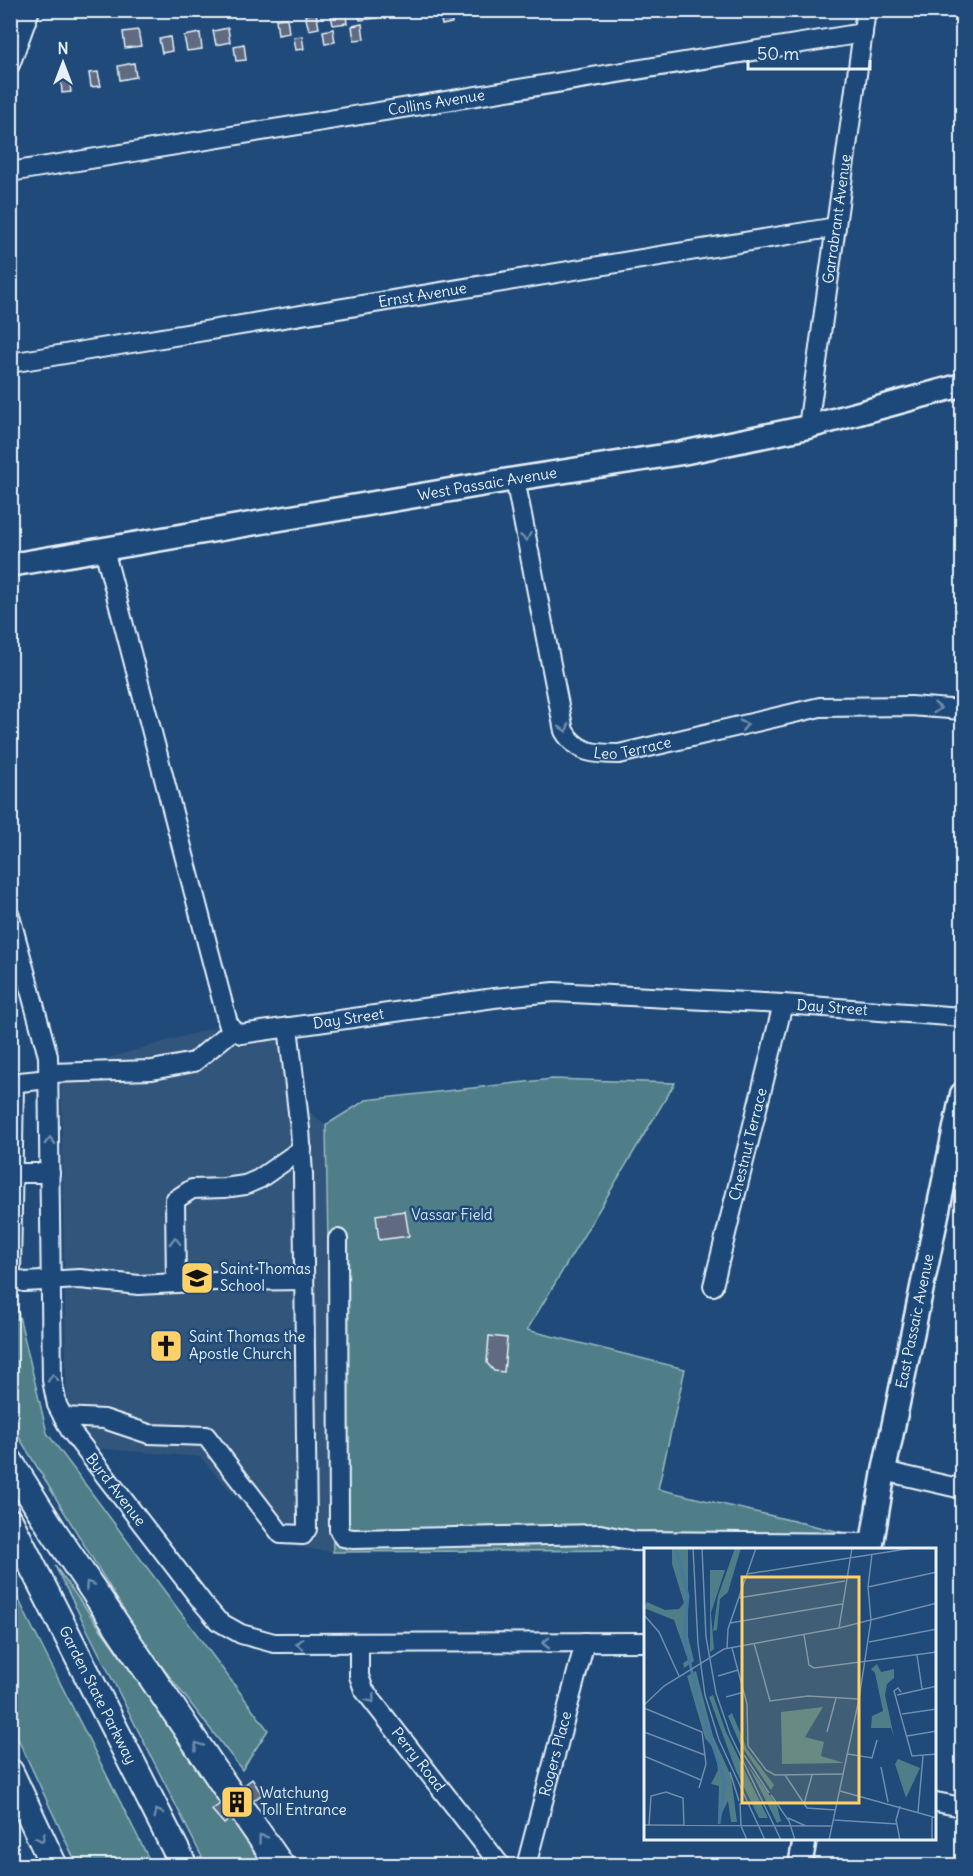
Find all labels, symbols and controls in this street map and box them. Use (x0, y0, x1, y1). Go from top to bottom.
north arrow (33, 33, 93, 93)
scale bar (748, 33, 870, 71)
text: N (57, 38, 69, 58)
text: 50 m (757, 42, 799, 65)
street label: Collins Avenue (387, 85, 486, 119)
street label: Garrabrant Avenue (818, 153, 855, 285)
street label: Ernst Avenue (377, 278, 468, 311)
street label: West Passaic Avenue (416, 463, 558, 504)
one-way arrow (519, 532, 532, 542)
one-way arrow (932, 701, 941, 714)
one-way arrow (739, 719, 749, 732)
one-way arrow (558, 722, 570, 733)
street label: Leo Terrace (592, 732, 673, 763)
street label: Day Street (796, 995, 869, 1019)
street label: Day Street (312, 1004, 385, 1033)
street label: Chestnut Terrace (725, 1086, 771, 1203)
one-way arrow (44, 1137, 56, 1146)
park label: Vassar Field (411, 1205, 493, 1224)
one-way arrow (169, 1237, 181, 1246)
street label: East Passaic Avenue (891, 1252, 938, 1390)
place label: Saint Thomas School (220, 1259, 311, 1295)
school or university icon: Saint Thomas School (179, 1260, 215, 1296)
place label: Saint Thomas the Apostle Church (189, 1327, 305, 1363)
church icon: Saint Thomas the Apostle Church (148, 1328, 184, 1364)
one-way arrow (47, 1374, 60, 1383)
street label: Byrd Avenue (82, 1449, 150, 1530)
inset map (644, 1548, 937, 1840)
one-way arrow (85, 1580, 96, 1591)
street label: Garden State Parkway (55, 1622, 141, 1767)
one-way arrow (541, 1636, 550, 1649)
one-way arrow (296, 1637, 305, 1650)
one-way arrow (364, 1692, 375, 1703)
street label: Rogers Place (535, 1709, 575, 1798)
street label: Perry Road (388, 1723, 450, 1795)
one-way arrow (194, 1742, 205, 1753)
place label: Watchung Toll Entrance (260, 1783, 347, 1819)
building icon: Watchung Toll Entrance (219, 1784, 255, 1820)
one-way arrow (154, 1809, 165, 1820)
one-way arrow (34, 1831, 46, 1842)
one-way arrow (258, 1833, 269, 1844)

